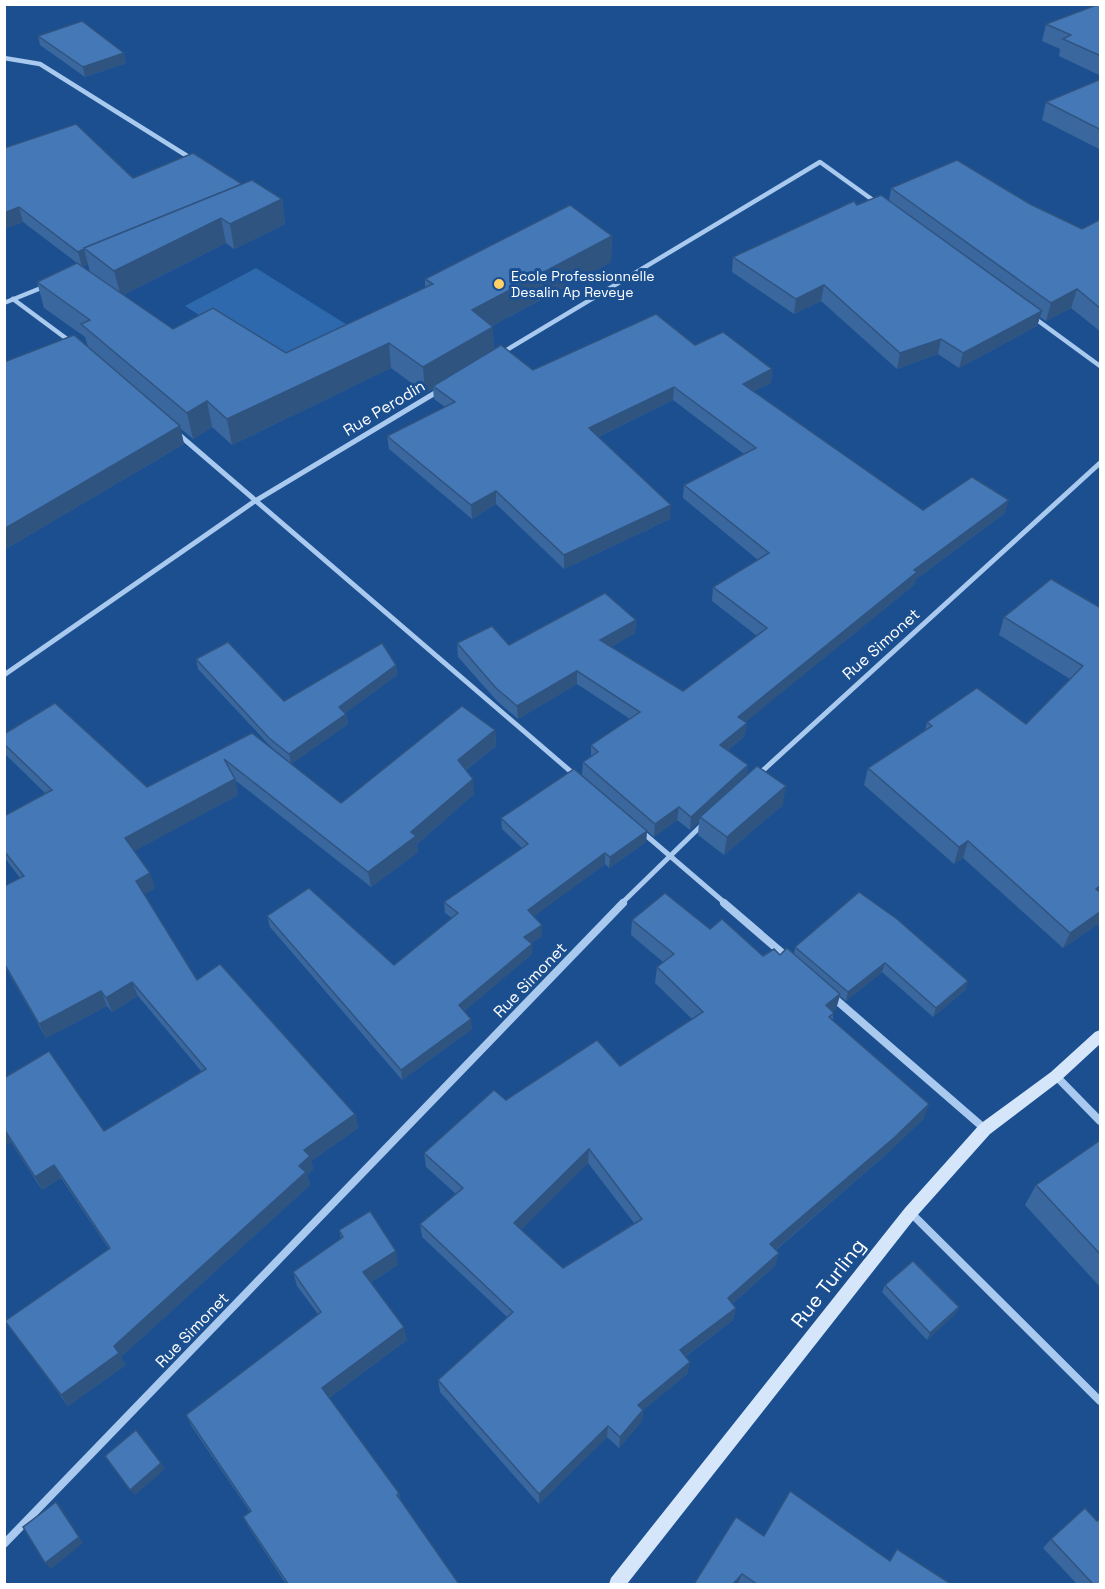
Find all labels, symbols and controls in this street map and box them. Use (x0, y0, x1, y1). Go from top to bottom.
place label: Ecole Professionnelle Desalin Ap Reveye (511, 267, 655, 301)
marker: Ecole Professionnelle Desalin Ap Reveye (492, 277, 506, 291)
street label: Rue Perodin (339, 375, 429, 441)
street label: Rue Simonet (838, 604, 924, 684)
street label: Rue Simonet (489, 938, 571, 1022)
street label: Rue Turling (785, 1233, 871, 1333)
street label: Rue Simonet (151, 1288, 233, 1372)

